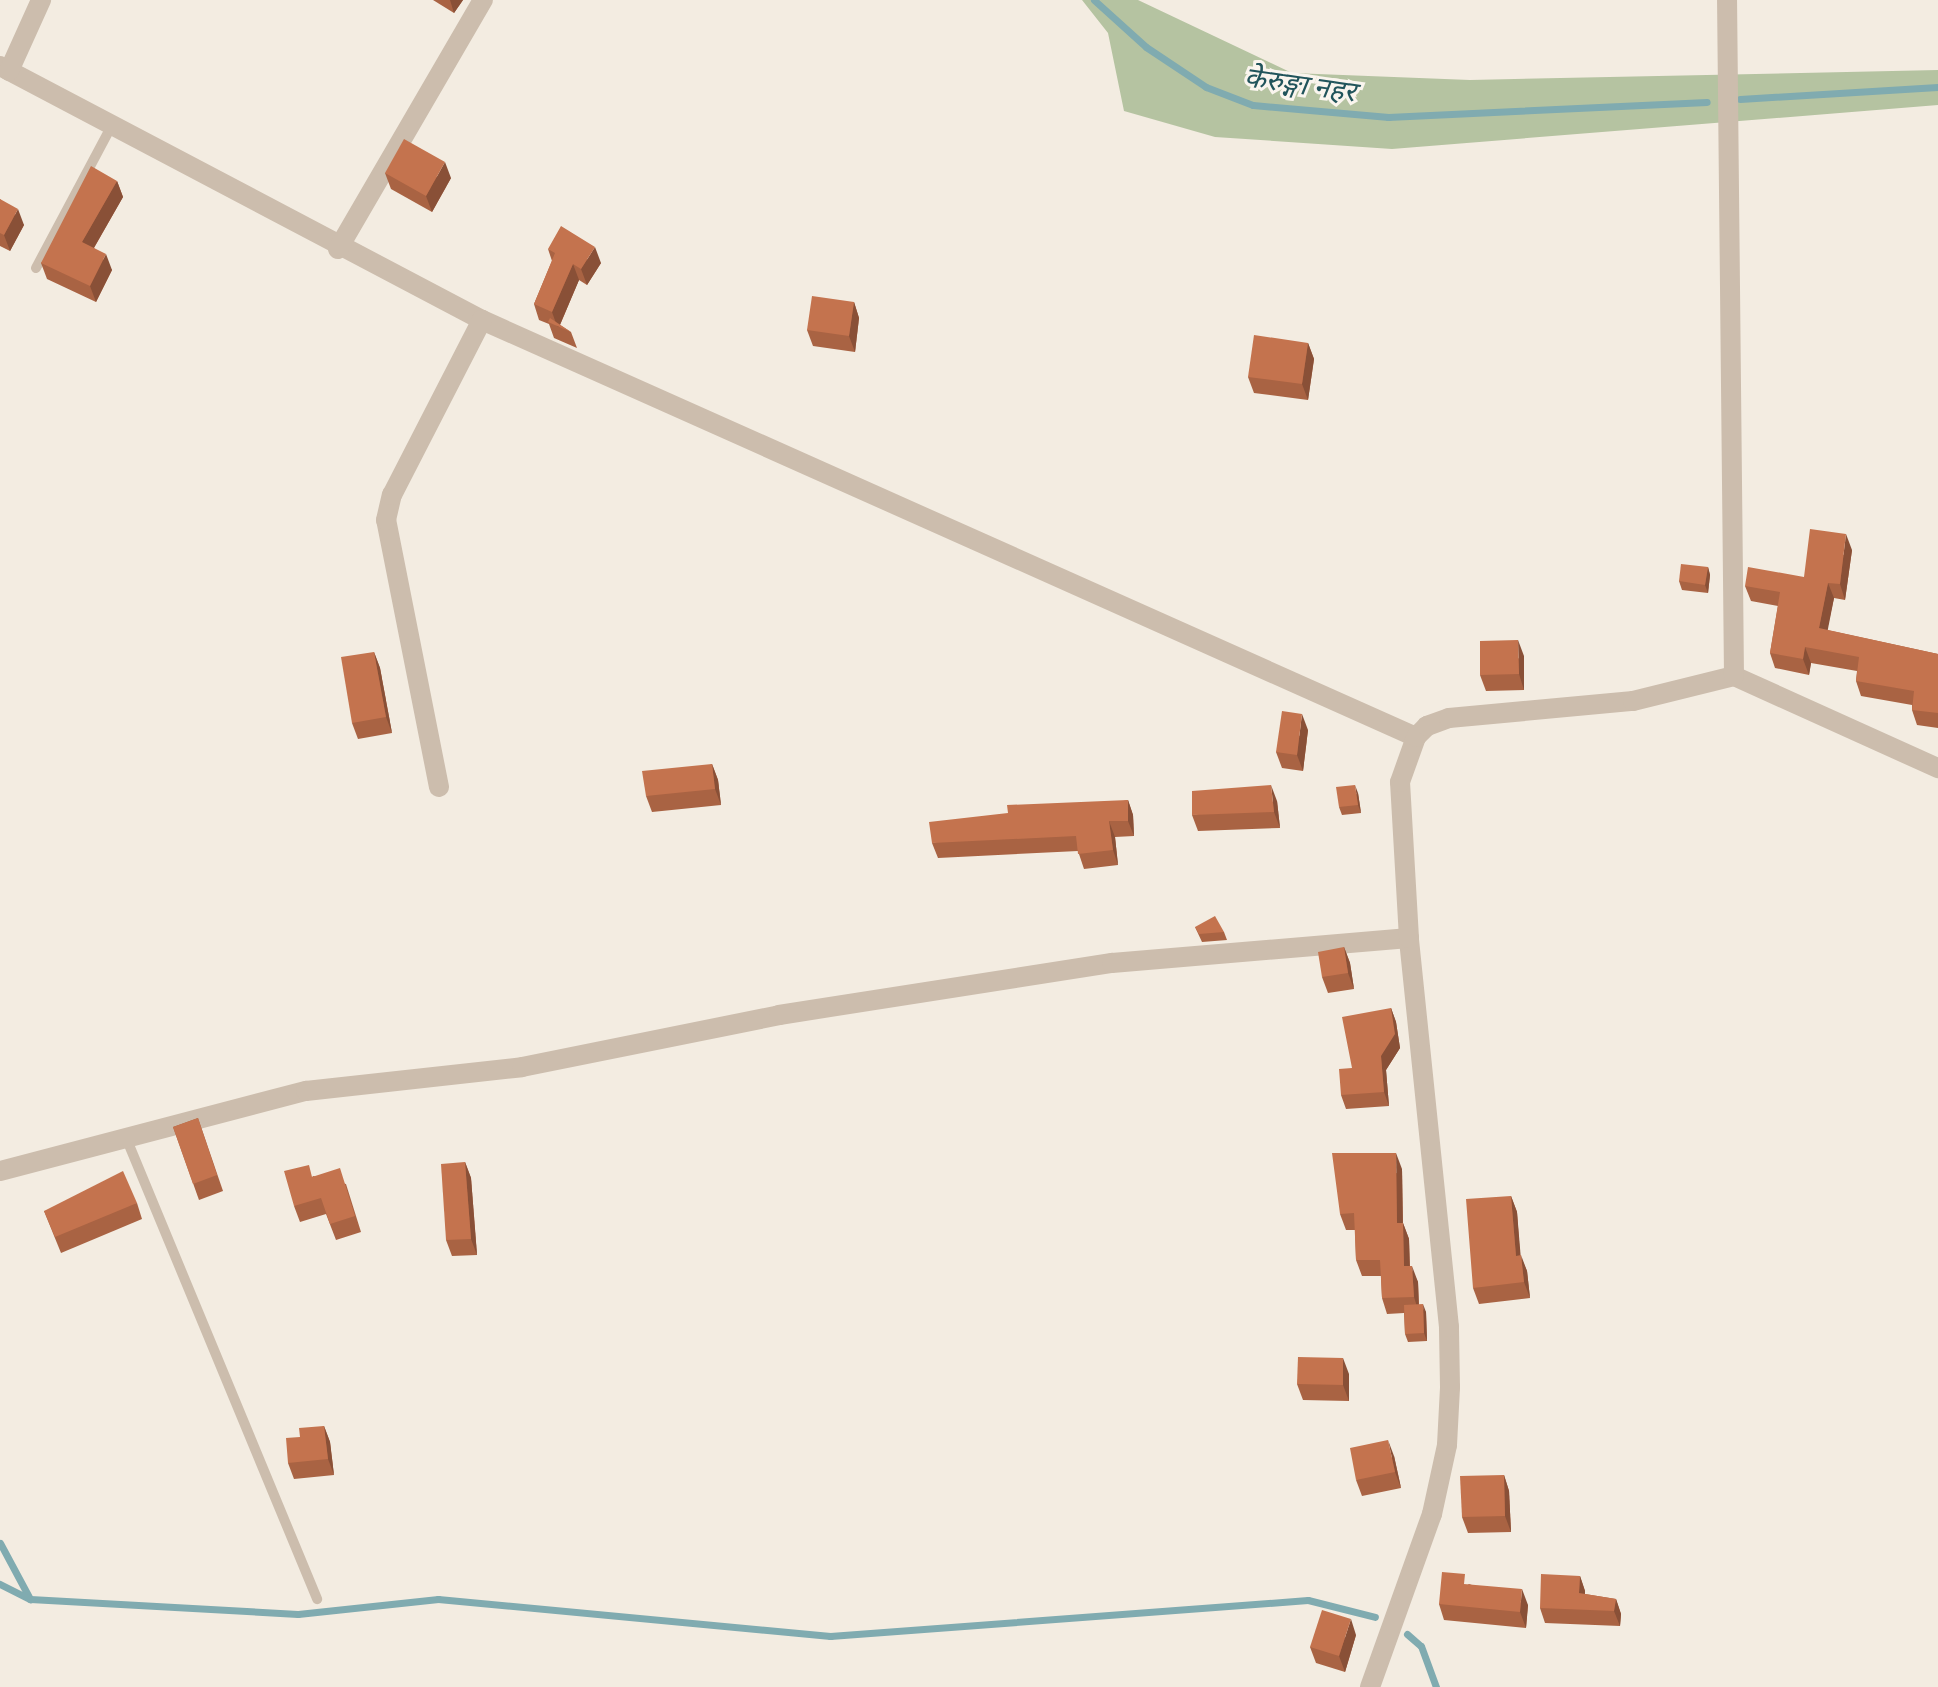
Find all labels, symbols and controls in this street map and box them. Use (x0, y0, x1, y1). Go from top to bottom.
water label: केेरुङ्गा नहर (1242, 60, 1358, 108)

